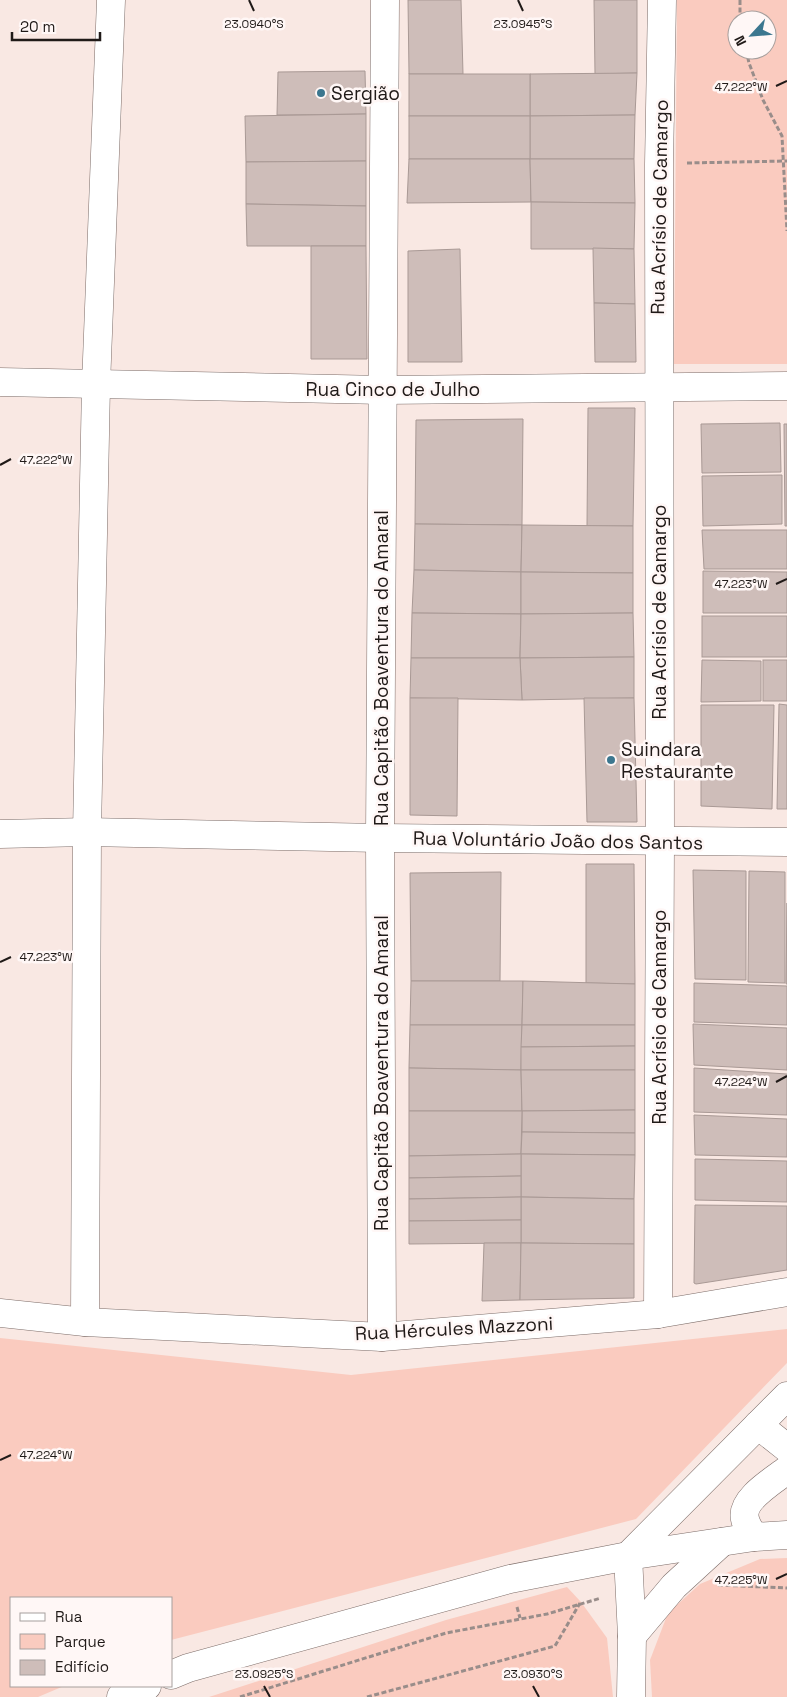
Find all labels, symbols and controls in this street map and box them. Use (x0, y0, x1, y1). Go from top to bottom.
scale bar (12, 10, 100, 42)
north arrow (727, 10, 777, 60)
text: 23.0940°S (224, 16, 284, 32)
text: 23.0945°S (494, 16, 552, 32)
text: 20 m (20, 17, 55, 36)
text: N (730, 33, 750, 49)
text: 47.222°W (715, 79, 768, 95)
place label: Sergião (331, 81, 400, 106)
marker: Sergião (315, 87, 327, 99)
street label: Rua Acrísio de Camargo (645, 99, 674, 315)
street label: Rua Cinco de Julho (306, 377, 480, 402)
text: 47.222°W (20, 452, 73, 468)
street label: Rua Acrísio de Camargo (647, 504, 672, 720)
street label: Rua Capitão Boaventura do Amaral (369, 510, 394, 826)
text: 47.223°W (715, 576, 768, 592)
place label: Suindara Restaurante (621, 737, 734, 784)
marker: Suindara Restaurante (605, 754, 617, 766)
street label: Rua Voluntário João dos Santos (413, 825, 703, 856)
street label: Rua Acrísio de Camargo (647, 909, 672, 1125)
street label: Rua Capitão Boaventura do Amaral (369, 915, 394, 1231)
text: 47.223°W (20, 949, 73, 965)
text: 47.224°W (715, 1074, 768, 1090)
street label: Rua Hércules Mazzoni (354, 1311, 554, 1346)
text: 47.224°W (20, 1447, 73, 1463)
text: 47.225°W (715, 1572, 768, 1588)
legend (10, 1597, 172, 1687)
text: Rua (55, 1607, 83, 1626)
text: Parque (55, 1632, 106, 1651)
text: Edifício (55, 1657, 109, 1676)
text: 23.0925°S (235, 1666, 293, 1682)
text: 23.0930°S (503, 1666, 563, 1682)

